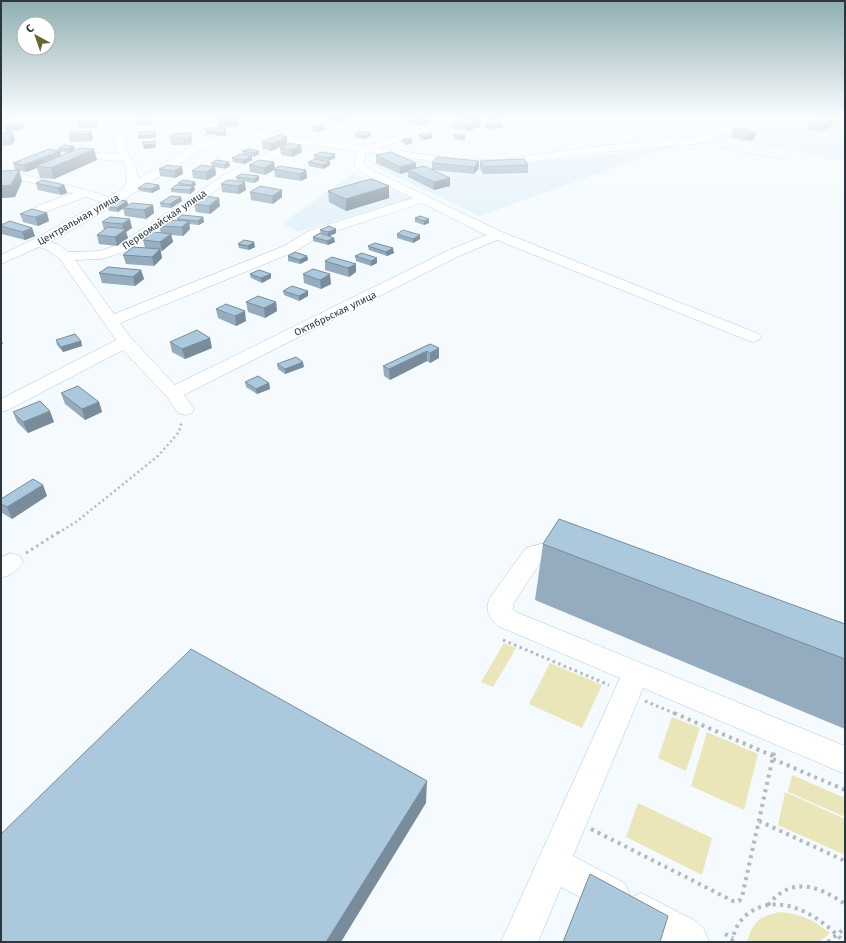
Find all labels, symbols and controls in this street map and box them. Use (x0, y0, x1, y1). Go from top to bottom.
north arrow (16, 16, 56, 56)
text: С (23, 21, 37, 36)
street label: Первомайская улица (120, 187, 209, 252)
street label: Центральная улица (36, 192, 121, 248)
street label: Октябрьская улица (292, 289, 379, 339)

